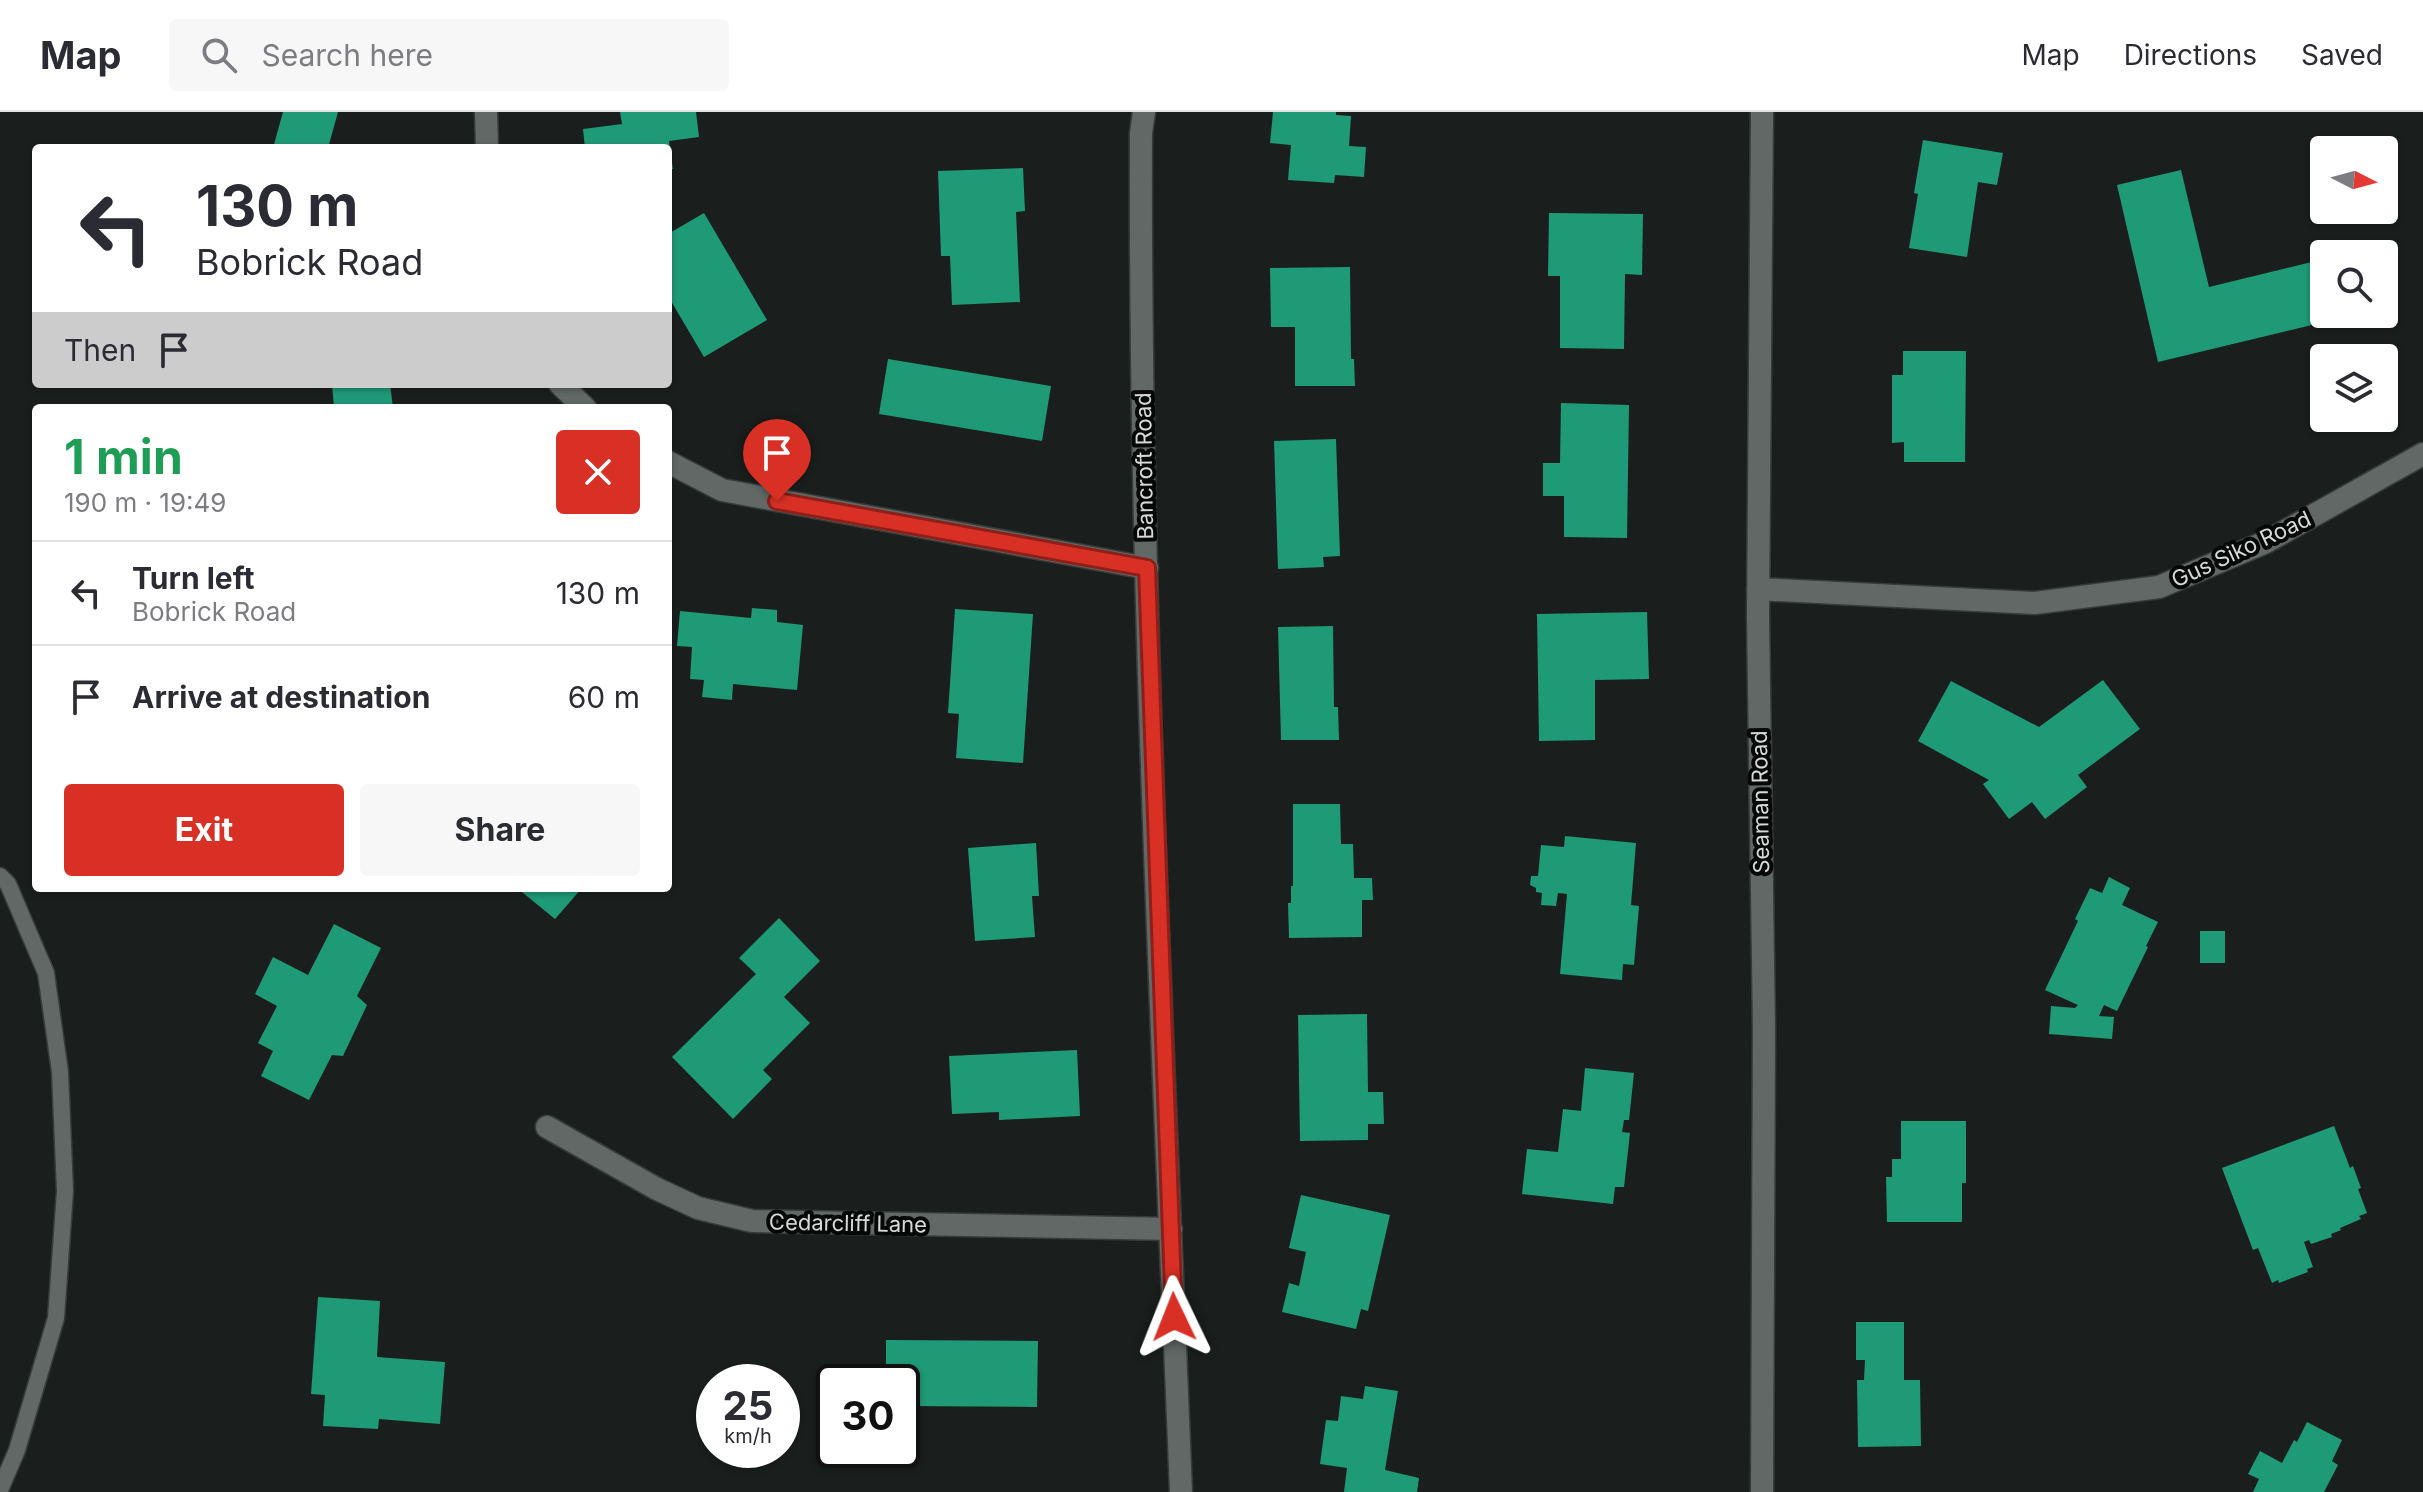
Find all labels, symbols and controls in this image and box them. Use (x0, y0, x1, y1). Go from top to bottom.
search box (169, 19, 729, 91)
text: Map (40, 32, 121, 78)
icon: search (197, 33, 241, 77)
text: Search here (261, 37, 433, 73)
text: Map (2021, 38, 2080, 72)
text: Directions (2124, 38, 2257, 72)
text: Saved (2301, 38, 2383, 72)
north arrow (2310, 136, 2398, 224)
map controls (2310, 136, 2398, 432)
text: 130 m (196, 172, 358, 240)
icon: left (64, 176, 168, 280)
text: Bobrick Road (196, 240, 423, 284)
button: search (2310, 240, 2398, 328)
icon: arrive (152, 328, 196, 372)
text: Then (64, 332, 136, 368)
button: layers (2310, 344, 2398, 432)
street label: Bancroft Road (1130, 392, 1158, 540)
pin (743, 419, 811, 501)
text: 1 min (64, 427, 183, 486)
button: close (556, 430, 640, 514)
icon: arrive (755, 431, 799, 475)
text: 190 m · 19:49 (64, 487, 226, 518)
street label: Gus Siko Road (2167, 505, 2315, 593)
text: Turn left (132, 560, 254, 596)
icon: left (64, 571, 108, 615)
text: 130 m (556, 575, 640, 611)
text: Bobrick Road (132, 596, 296, 627)
icon: arrive (64, 675, 108, 719)
text: Arrive at destination (132, 679, 430, 715)
text: 60 m (568, 679, 640, 715)
street label: Seaman Road (1746, 730, 1774, 874)
button: Exit (64, 784, 344, 876)
button: Share (360, 784, 640, 876)
street label: Cedarcliff Lane (769, 1209, 927, 1237)
position arrow (1132, 1275, 1216, 1359)
speed limit sign: 30 (816, 1364, 920, 1468)
text: 25 (723, 1381, 773, 1430)
text: km/h (724, 1424, 772, 1448)

